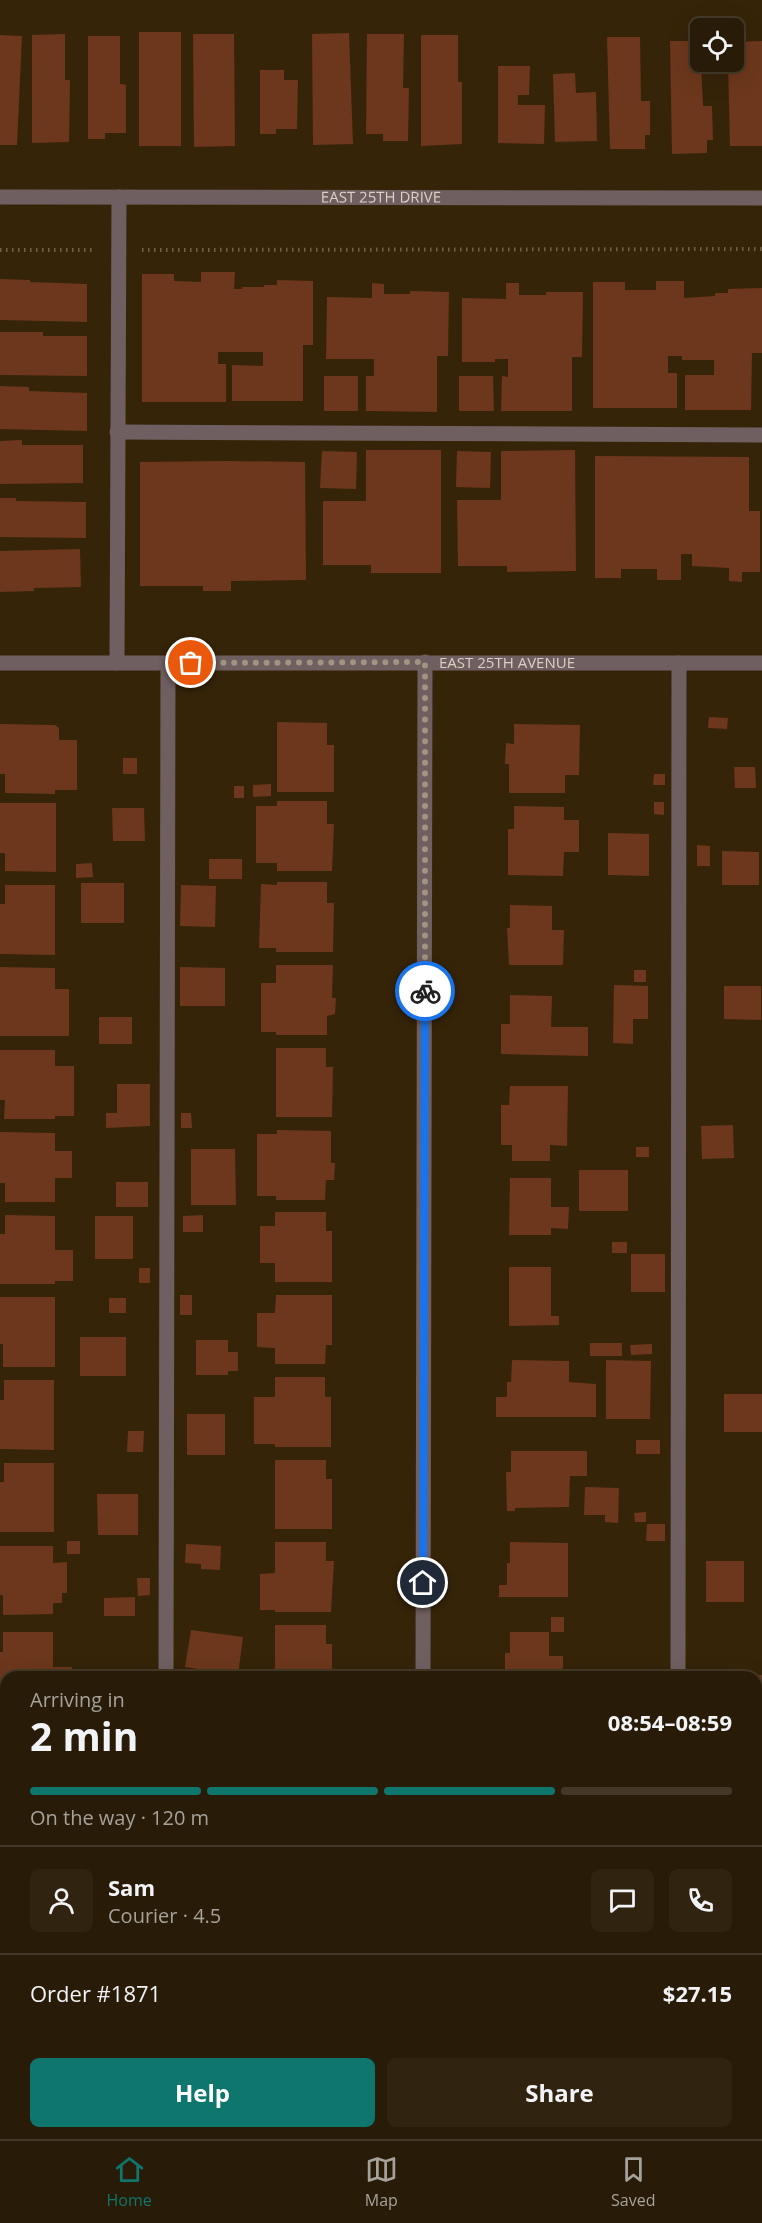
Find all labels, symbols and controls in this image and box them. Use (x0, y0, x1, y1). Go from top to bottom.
map controls (690, 18, 744, 72)
button: locate (690, 18, 744, 72)
street label: EAST 25TH DRIVE (321, 186, 441, 207)
pin (165, 637, 216, 688)
icon: bag (174, 646, 207, 679)
street label: EAST 25TH AVENUE (439, 652, 575, 672)
courier (395, 961, 455, 1021)
icon: bike (409, 975, 442, 1008)
pin (397, 1557, 448, 1608)
icon: home (406, 1566, 439, 1599)
text: Arriving in (30, 1686, 125, 1713)
text: 08:54–08:59 (608, 1707, 732, 1737)
text: 2 min (30, 1709, 138, 1762)
text: On the way · 120 m (30, 1804, 209, 1831)
button: person (30, 1869, 93, 1932)
button: chat (591, 1869, 654, 1932)
button: phone (669, 1869, 732, 1932)
text: Sam (108, 1872, 155, 1902)
text: Courier · 4.5 (108, 1902, 221, 1929)
text: Order #1871 (30, 1978, 161, 2008)
text: $27.15 (663, 1978, 732, 2008)
button: Help (30, 2058, 375, 2127)
button: Share (387, 2058, 732, 2127)
tab: Home (107, 2153, 152, 2211)
tab: Map (365, 2153, 398, 2211)
tab: Saved (611, 2153, 655, 2211)

